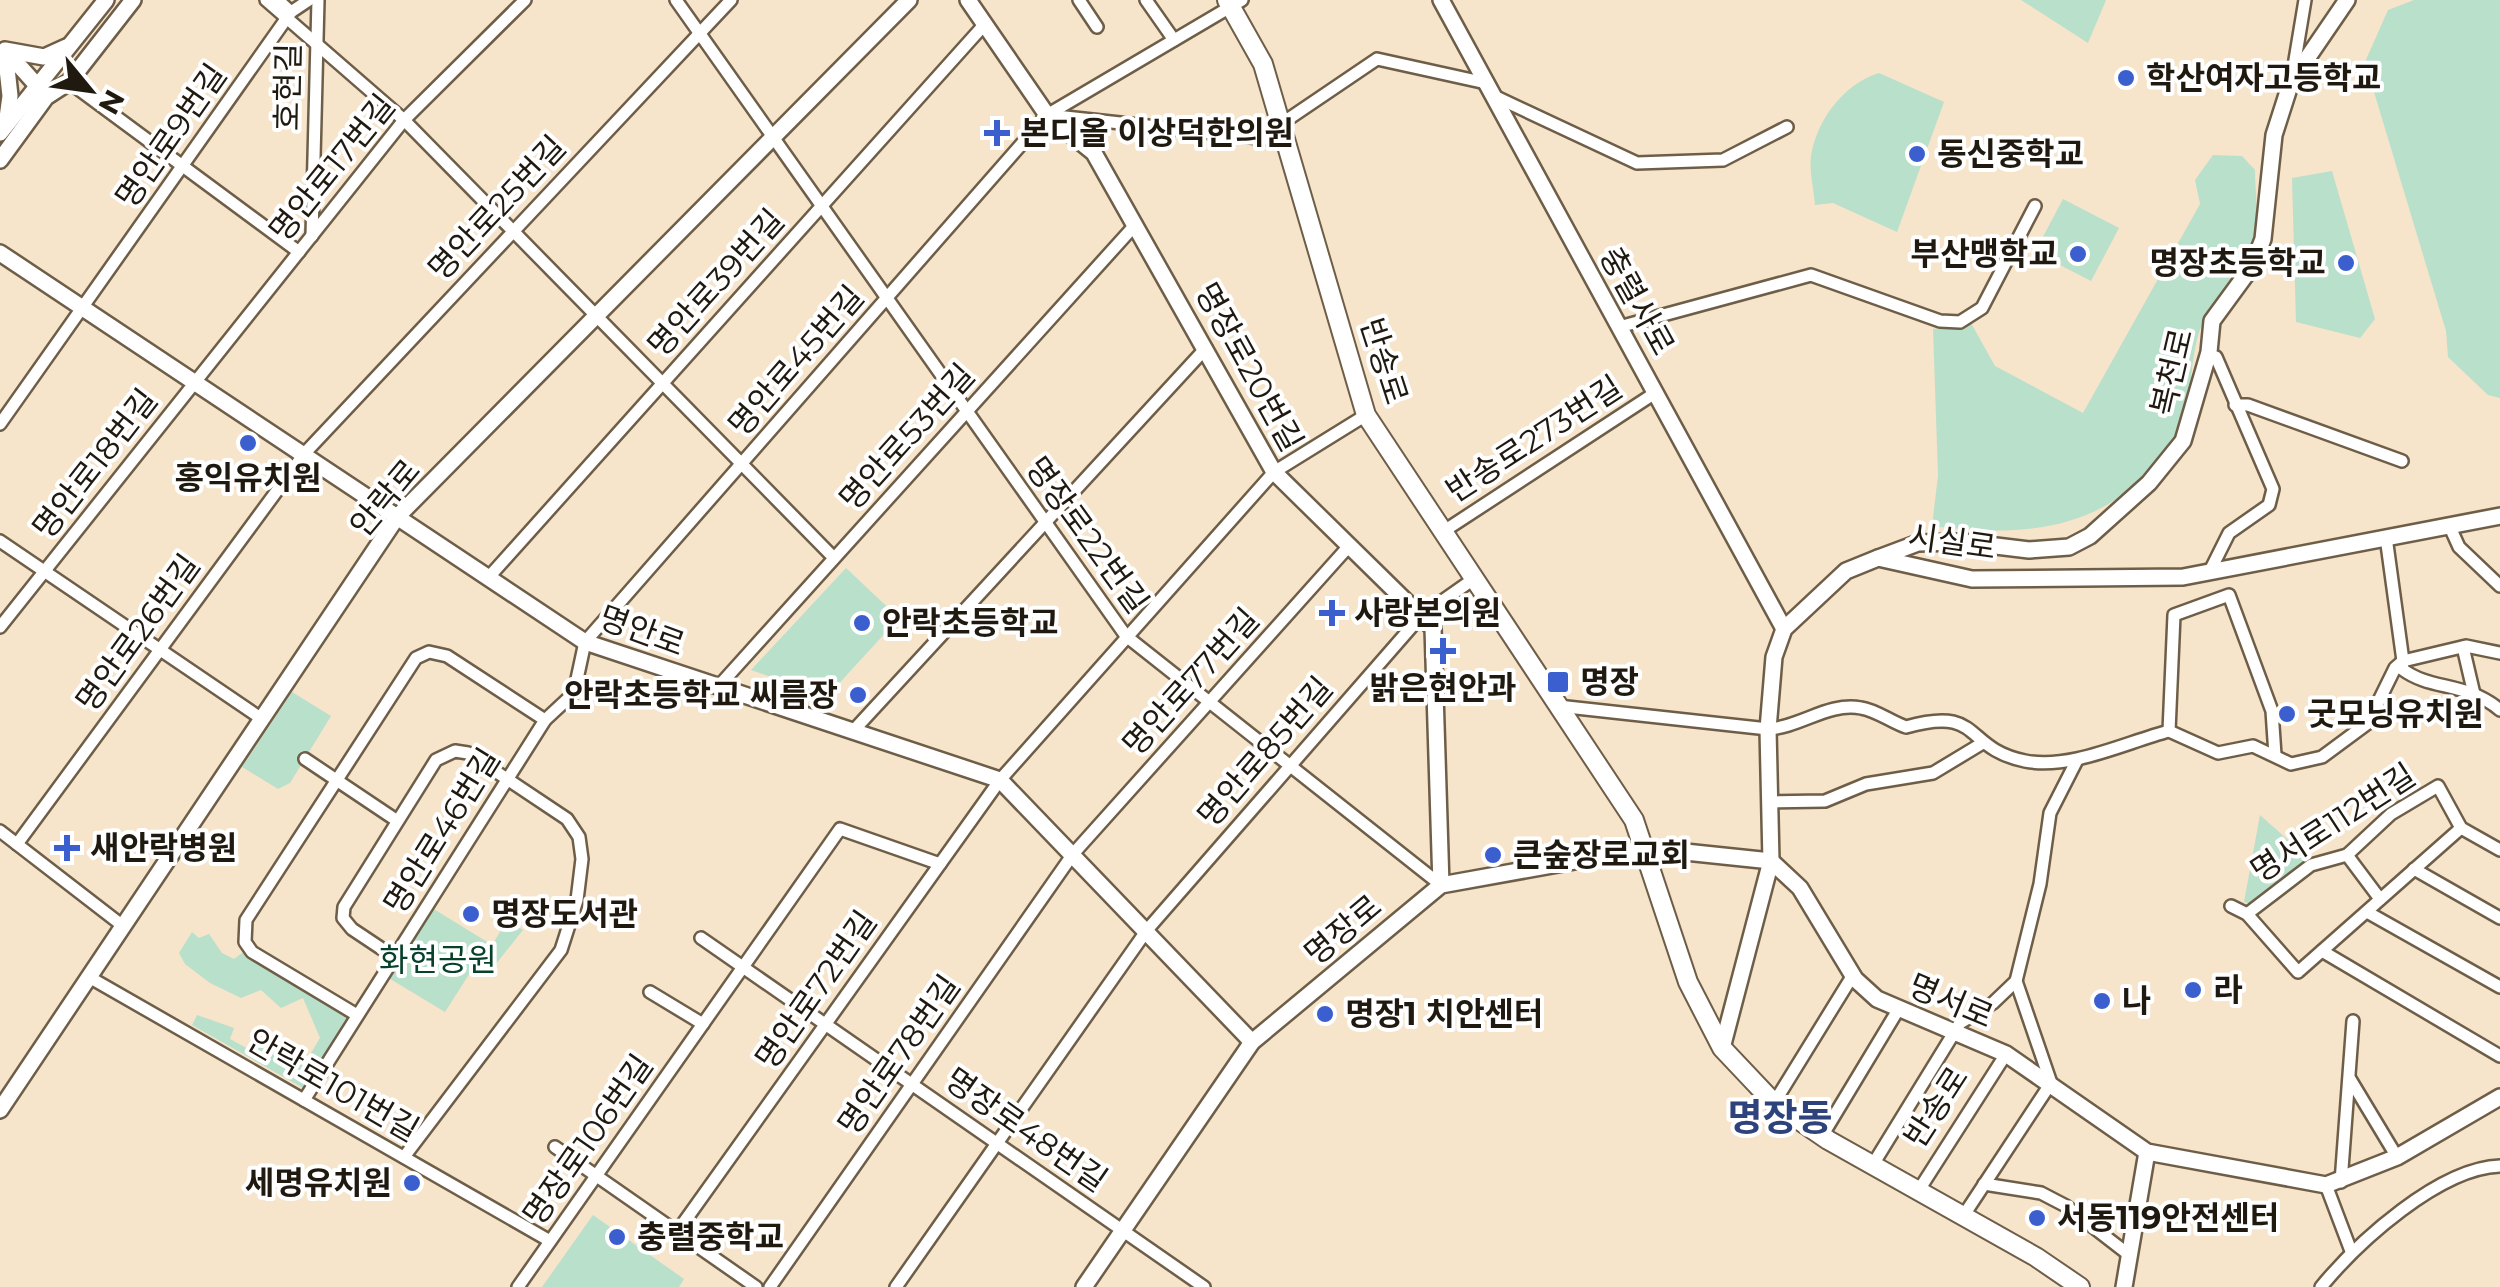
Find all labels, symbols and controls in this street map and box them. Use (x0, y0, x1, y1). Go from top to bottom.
north arrow (40, 40, 140, 140)
street label: 호현길 (267, 42, 308, 131)
street label: 명안로9번길 (107, 56, 234, 215)
place label: 학산여자고등학교 (2146, 58, 2382, 97)
marker: 학산여자고등학교 (2115, 67, 2137, 89)
text: N (92, 84, 132, 120)
street label: 명안로17번길 (261, 86, 403, 249)
place label: 본디올 이상덕한의원 (1020, 113, 1294, 152)
marker: 본디올 이상덕한의원 (984, 120, 1010, 146)
street label: 명안로25번길 (420, 127, 573, 288)
place label: 동신중학교 (1937, 134, 2084, 173)
marker: 동신중학교 (1906, 143, 1928, 165)
street label: 명안로39번길 (639, 201, 792, 364)
place label: 부산맹학교 (1911, 234, 2058, 273)
street label: 충렬사로 (1592, 240, 1683, 362)
marker: 부산맹학교 (2067, 243, 2089, 265)
place label: 명장초등학교 (2149, 243, 2326, 282)
marker: 명장초등학교 (2335, 252, 2357, 274)
street label: 명장로20번길 (1187, 276, 1312, 458)
street label: 명안로45번길 (720, 278, 871, 444)
street label: 반송로 (1352, 313, 1417, 409)
street label: 복천로 (2143, 324, 2200, 419)
street label: 명안로53번길 (831, 356, 982, 518)
street label: 반송로273번길 (1438, 367, 1629, 510)
street label: 명안로18번길 (24, 381, 165, 546)
marker: 홍익유치원 (237, 432, 259, 454)
street label: 명장로22번길 (1018, 449, 1157, 620)
street label: 안락로 (341, 451, 428, 544)
place label: 홍익유치원 (174, 458, 322, 497)
street label: 시실로 (1906, 516, 1999, 567)
street label: 명안로26번길 (68, 546, 208, 719)
place label: 사랑본의원 (1354, 593, 1501, 632)
street label: 명안로 (594, 597, 690, 664)
street label: 명안로77번길 (1114, 600, 1267, 763)
marker: 사랑본의원 (1319, 600, 1345, 626)
place label: 안락초등학교 (882, 603, 1059, 642)
marker: 안락초등학교 (851, 612, 873, 634)
marker: 밝은현안과 (1430, 638, 1456, 664)
place label: 명장 (1580, 662, 1639, 701)
place label: 밝은현안과 (1369, 668, 1517, 707)
street label: 명안로85번길 (1189, 669, 1340, 835)
marker: 명장 (1545, 669, 1571, 695)
place label: 안락초등학교 씨름장 (564, 675, 838, 714)
marker: 안락초등학교 씨름장 (847, 684, 869, 706)
place label: 굿모닝유치원 (2307, 694, 2484, 733)
marker: 굿모닝유치원 (2276, 703, 2298, 725)
street label: 명안로46번길 (375, 741, 508, 921)
street label: 명서로112번길 (2243, 755, 2422, 890)
place label: 새안락병원 (90, 828, 237, 867)
marker: 새안락병원 (54, 835, 80, 861)
place label: 큰숲장로교회 (1513, 835, 1690, 874)
marker: 큰숲장로교회 (1482, 844, 1504, 866)
street label: 명장로 (1296, 886, 1389, 973)
place label: 명장도서관 (491, 894, 638, 933)
marker: 명장도서관 (460, 903, 482, 925)
street label: 명안로72번길 (747, 903, 884, 1076)
park label: 화현공원 (379, 940, 497, 979)
street label: 명서로 (1903, 965, 1999, 1036)
street label: 명안로78번길 (829, 967, 968, 1142)
place label: 라 (2213, 970, 2243, 1009)
marker: 라 (2182, 979, 2204, 1001)
place label: 나 (2122, 981, 2151, 1020)
marker: 나 (2091, 990, 2113, 1012)
place label: 명장1 치안센터 (1345, 994, 1543, 1033)
marker: 명장1 치안센터 (1314, 1003, 1336, 1025)
street label: 안락로101번길 (241, 1020, 426, 1149)
street label: 명장로106번길 (514, 1047, 661, 1233)
street label: 명장로48번길 (938, 1059, 1115, 1200)
street label: 반송로 (1895, 1059, 1976, 1154)
district label: 명장동 (1728, 1094, 1832, 1141)
place label: 세명유치원 (245, 1163, 392, 1202)
marker: 세명유치원 (401, 1172, 423, 1194)
place label: 서동119안전센터 (2057, 1198, 2279, 1237)
marker: 서동119안전센터 (2026, 1207, 2048, 1229)
place label: 충렬중학교 (637, 1217, 784, 1256)
marker: 충렬중학교 (606, 1226, 628, 1248)

